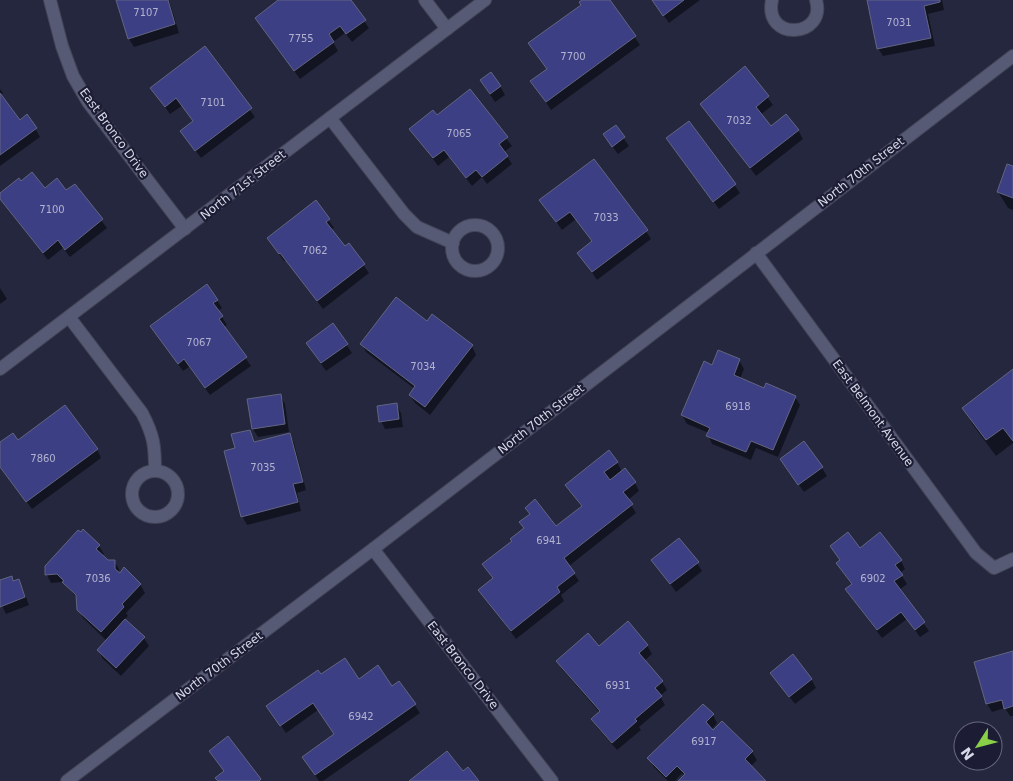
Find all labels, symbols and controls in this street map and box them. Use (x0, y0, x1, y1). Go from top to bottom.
house number: 7107 (133, 7, 159, 18)
house number: 7031 (886, 17, 912, 28)
house number: 7755 (288, 33, 314, 44)
house number: 7700 (560, 51, 586, 62)
street label: East Bronco Drive (77, 85, 151, 181)
house number: 7101 (200, 97, 226, 108)
house number: 7032 (726, 115, 752, 126)
house number: 7065 (446, 128, 472, 139)
street label: North 70th Street (815, 134, 907, 210)
street label: North 71st Street (198, 147, 288, 222)
house number: 7100 (39, 204, 65, 215)
house number: 7033 (593, 212, 619, 223)
house number: 7062 (302, 245, 328, 256)
house number: 7067 (186, 337, 212, 348)
street label: East Belmont Avenue (830, 357, 916, 469)
house number: 7034 (410, 361, 436, 372)
street label: North 70th Street (495, 381, 587, 457)
house number: 6918 (725, 401, 751, 412)
house number: 7860 (30, 453, 56, 464)
house number: 7035 (250, 462, 276, 473)
house number: 6941 (536, 535, 562, 546)
house number: 7036 (85, 573, 111, 584)
house number: 6902 (860, 573, 886, 584)
street label: East Bronco Drive (424, 618, 502, 712)
street label: North 70th Street (173, 629, 265, 703)
house number: 6931 (605, 680, 631, 691)
house number: 6942 (348, 711, 374, 722)
north arrow (953, 721, 1003, 771)
house number: 6917 (691, 736, 717, 747)
text: N (958, 744, 977, 763)

